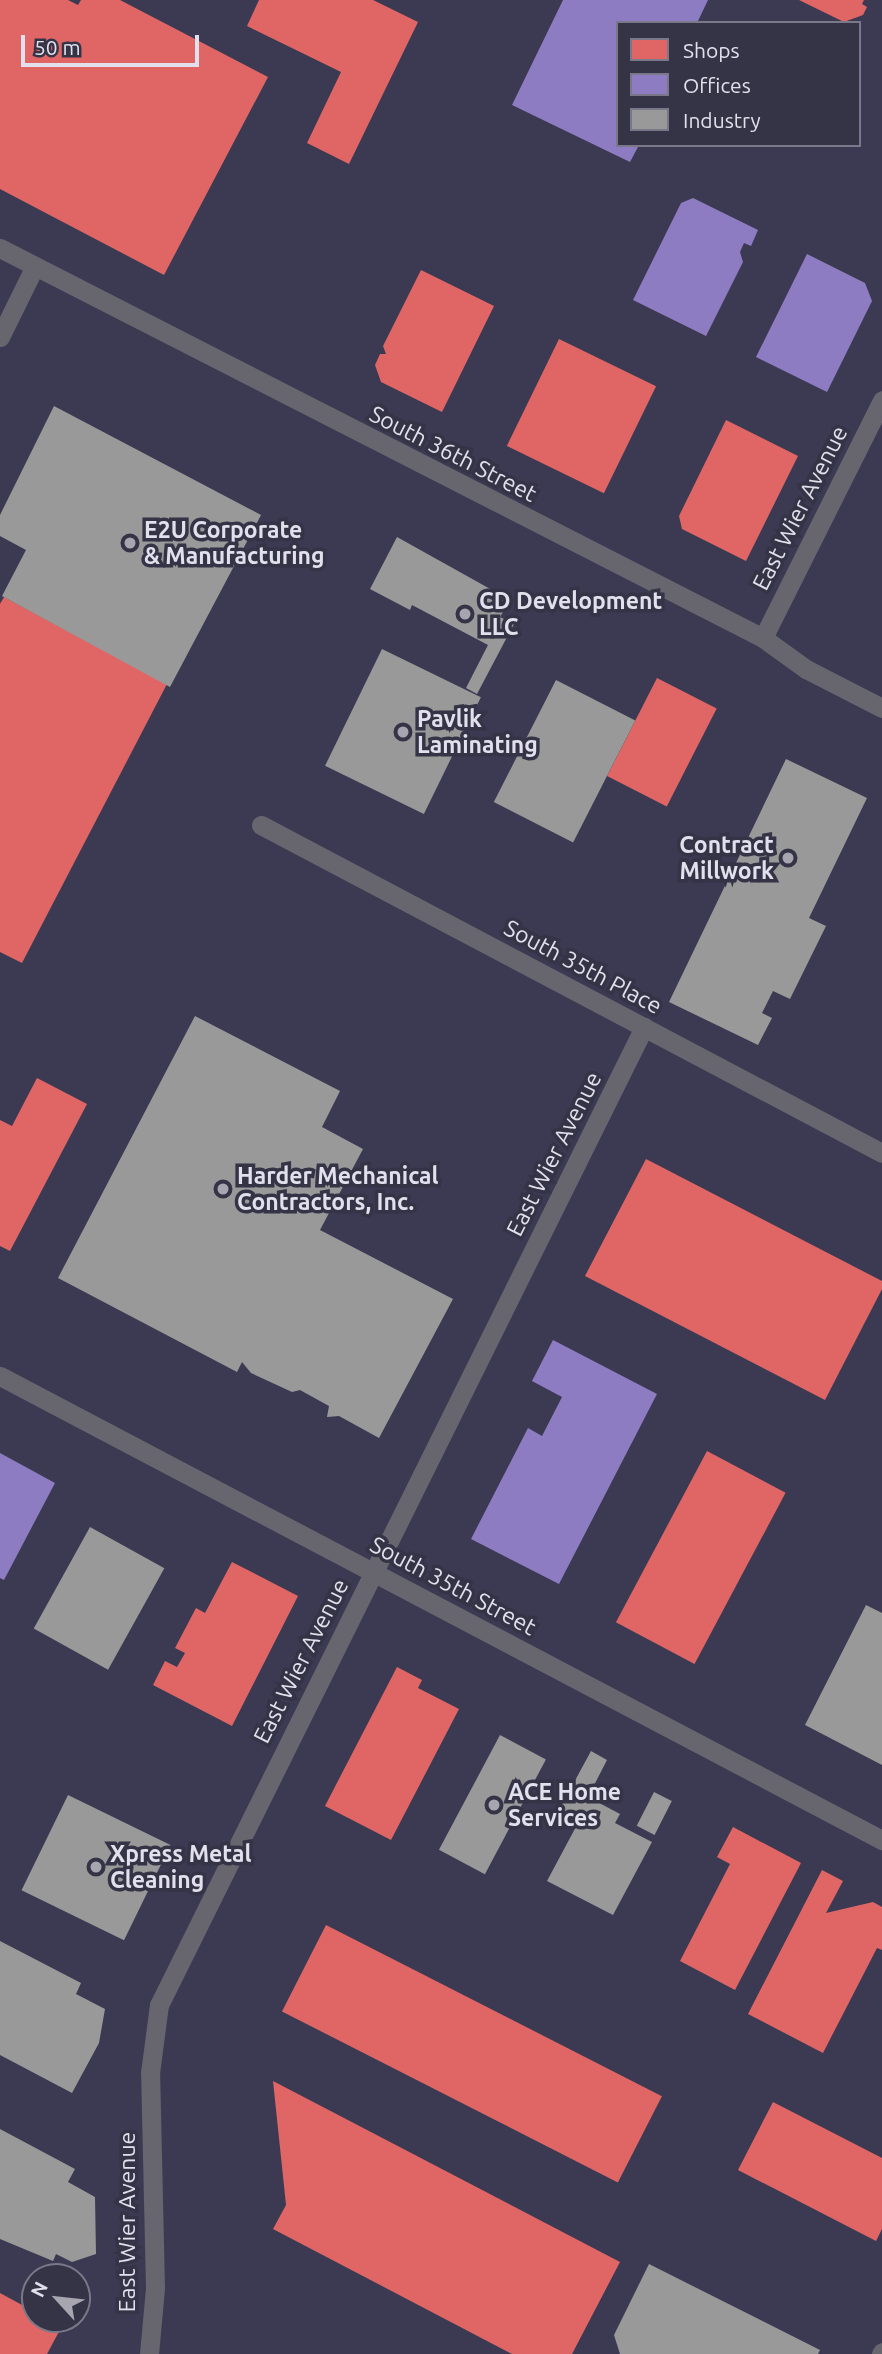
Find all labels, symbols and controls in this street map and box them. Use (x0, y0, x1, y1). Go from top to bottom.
scale bar (24, 21, 203, 65)
legend (616, 21, 861, 147)
text: 50 m (34, 35, 81, 59)
text: Shops (683, 38, 740, 62)
text: Offices (683, 73, 751, 97)
text: Industry (683, 108, 761, 132)
street label: South 36th Street (365, 400, 541, 508)
street label: East Wier Avenue (747, 421, 853, 595)
place label: E2U Corporate & Manufacturing (144, 516, 325, 570)
marker: E2U Corporate & Manufacturing (122, 535, 138, 551)
place label: CD Development LLC (479, 587, 662, 641)
marker: CD Development LLC (457, 606, 473, 622)
place label: Pavlik Laminating (417, 705, 538, 759)
marker: Pavlik Laminating (395, 724, 411, 740)
place label: Contract Millwork (679, 831, 774, 885)
marker: Contract Millwork (780, 850, 796, 866)
street label: South 35th Place (500, 914, 666, 1020)
street label: East Wier Avenue (501, 1067, 607, 1241)
place label: Harder Mechanical Contractors, Inc. (237, 1162, 438, 1216)
marker: Harder Mechanical Contractors, Inc. (215, 1181, 231, 1197)
street label: South 35th Street (365, 1531, 541, 1641)
street label: East Wier Avenue (248, 1574, 354, 1748)
place label: ACE Home Services (508, 1778, 621, 1832)
marker: ACE Home Services (486, 1797, 502, 1813)
place label: Xpress Metal Cleaning (110, 1840, 251, 1894)
marker: Xpress Metal Cleaning (88, 1859, 104, 1875)
street label: East Wier Avenue (113, 2132, 141, 2312)
north arrow (21, 2263, 91, 2333)
text: N (26, 2278, 52, 2301)

